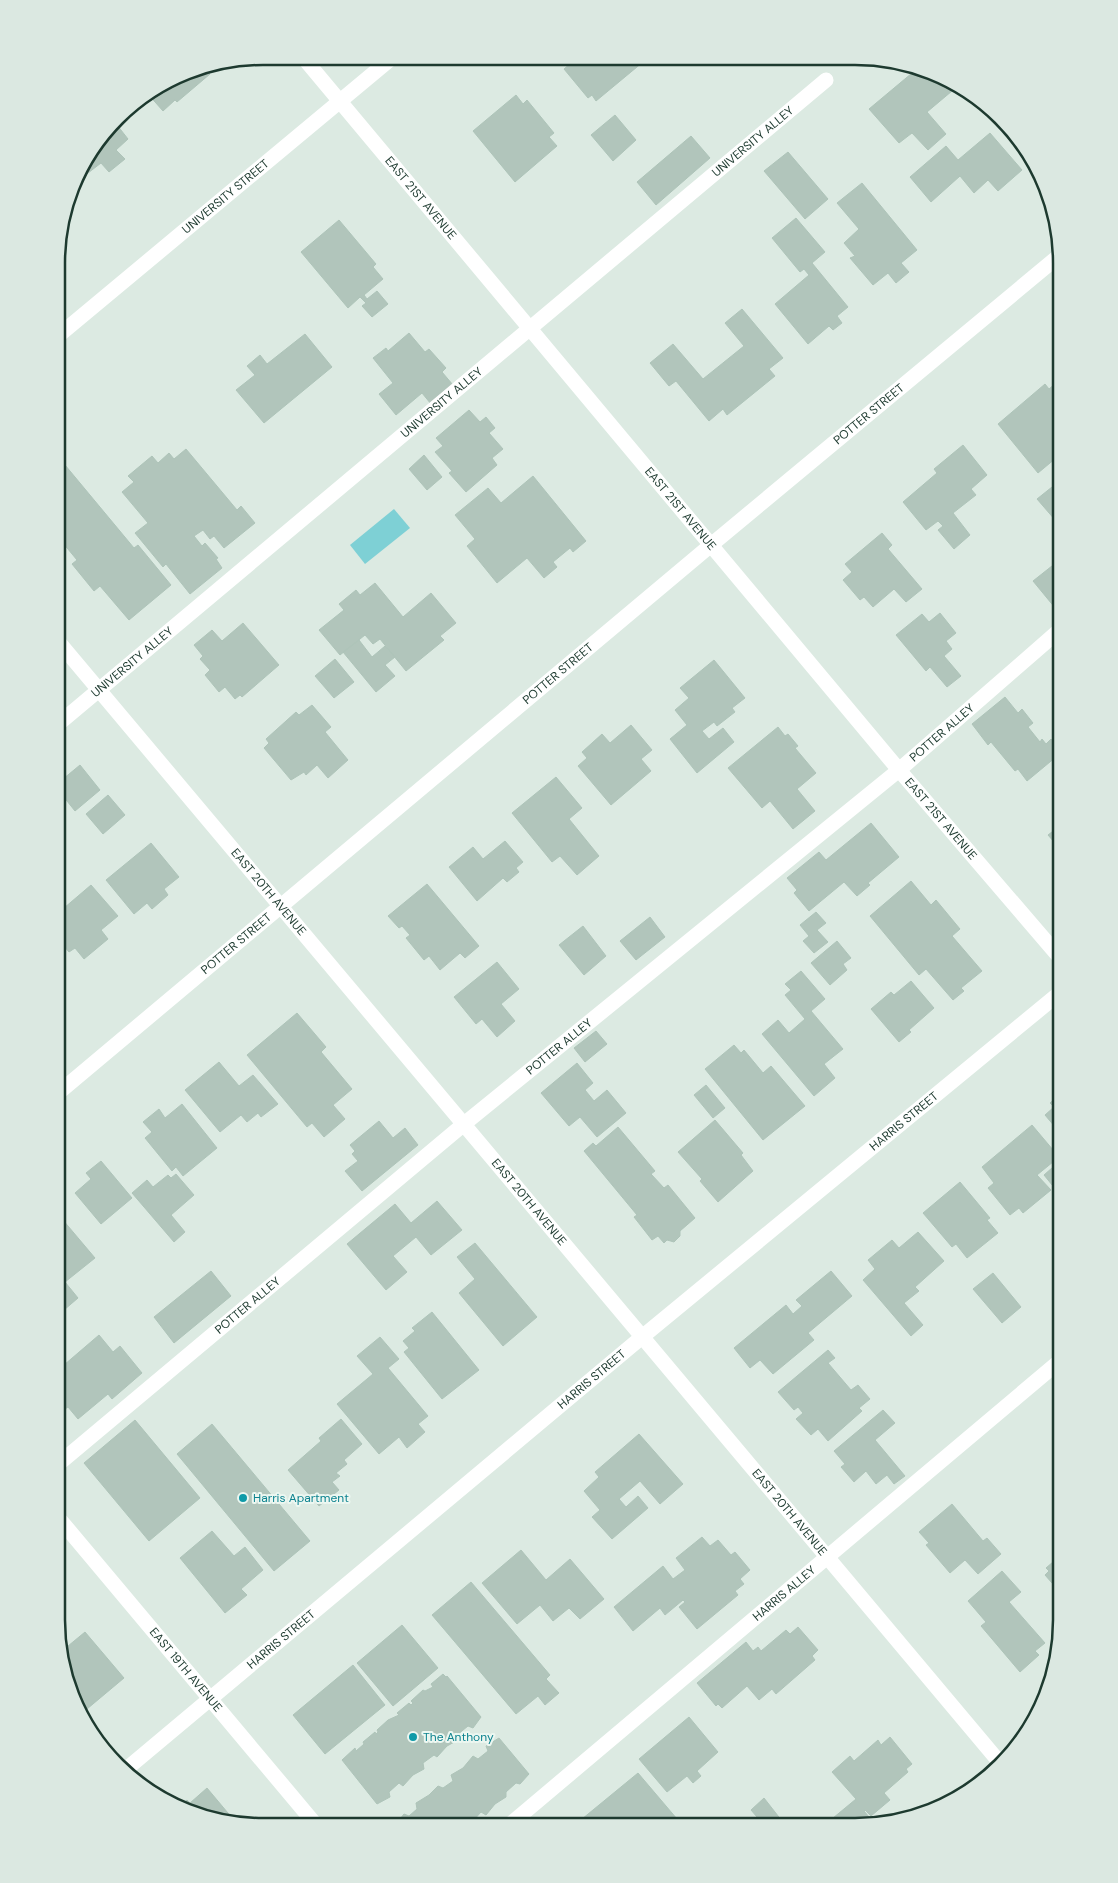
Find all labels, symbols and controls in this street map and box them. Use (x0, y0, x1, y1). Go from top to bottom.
street label: UNIVERSITY ALLEY (708, 103, 797, 180)
street label: EAST 21ST AVENUE (381, 153, 460, 243)
street label: UNIVERSITY STREET (179, 155, 273, 237)
street label: UNIVERSITY ALLEY (397, 363, 486, 441)
street label: POTTER STREET (830, 380, 908, 448)
street label: EAST 21ST AVENUE (641, 464, 720, 554)
street label: UNIVERSITY ALLEY (88, 623, 176, 701)
street label: POTTER STREET (519, 639, 597, 708)
street label: POTTER ALLEY (906, 700, 978, 765)
street label: EAST 21ST AVENUE (901, 774, 981, 863)
street label: EAST 20TH AVENUE (228, 845, 310, 939)
street label: POTTER STREET (198, 909, 275, 978)
street label: POTTER ALLEY (523, 1015, 596, 1078)
street label: HARRIS STREET (866, 1088, 942, 1154)
street label: EAST 20TH AVENUE (488, 1155, 570, 1249)
street label: POTTER ALLEY (211, 1273, 284, 1337)
street label: HARRIS STREET (554, 1346, 629, 1412)
street label: EAST 20TH AVENUE (748, 1465, 831, 1559)
place label: Harris Apartment (253, 1490, 349, 1506)
marker: Harris Apartment (237, 1492, 249, 1504)
street label: HARRIS ALLEY (749, 1562, 819, 1625)
street label: HARRIS STREET (244, 1606, 319, 1673)
street label: EAST 19TH AVENUE (146, 1624, 226, 1715)
place label: The Anthony (423, 1729, 494, 1745)
marker: The Anthony (407, 1731, 419, 1743)

